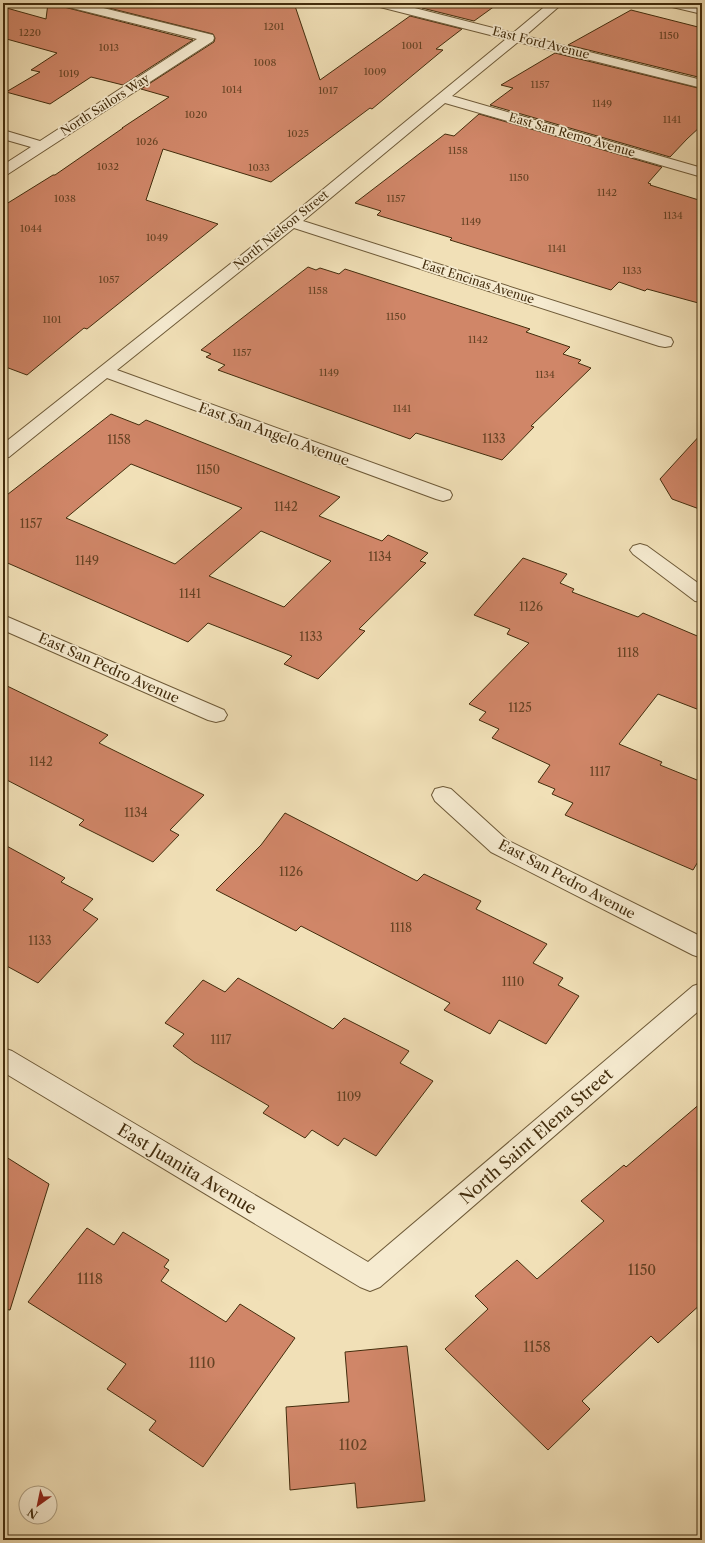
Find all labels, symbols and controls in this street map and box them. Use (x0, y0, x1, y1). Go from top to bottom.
house number: 1201 (264, 20, 285, 33)
street label: East Ford Avenue (491, 23, 591, 62)
house number: 1220 (19, 26, 41, 39)
house number: 1150 (659, 29, 679, 42)
house number: 1001 (401, 39, 423, 52)
house number: 1013 (99, 41, 119, 54)
house number: 1008 (254, 56, 276, 69)
house number: 1009 (364, 65, 387, 78)
house number: 1019 (59, 67, 79, 80)
street label: North Sailors Way (58, 70, 152, 139)
house number: 1157 (531, 78, 549, 91)
house number: 1014 (222, 83, 242, 96)
house number: 1017 (318, 84, 338, 97)
house number: 1149 (592, 97, 612, 110)
house number: 1020 (185, 108, 207, 121)
street label: East San Remo Avenue (507, 109, 637, 160)
house number: 1141 (663, 113, 682, 126)
house number: 1025 (287, 127, 309, 140)
house number: 1026 (136, 135, 158, 148)
house number: 1158 (448, 144, 468, 157)
house number: 1032 (97, 160, 119, 173)
house number: 1033 (248, 161, 270, 174)
house number: 1150 (509, 171, 529, 184)
street label: North Nielson Street (230, 186, 332, 273)
house number: 1142 (597, 186, 617, 199)
house number: 1038 (54, 192, 76, 205)
house number: 1157 (387, 192, 405, 205)
house number: 1134 (663, 209, 683, 222)
house number: 1149 (461, 215, 481, 228)
house number: 1044 (20, 222, 42, 235)
house number: 1049 (146, 231, 168, 244)
house number: 1141 (548, 242, 567, 255)
street label: East Encinas Avenue (420, 256, 537, 307)
house number: 1133 (622, 264, 642, 277)
house number: 1057 (99, 273, 120, 286)
house number: 1158 (308, 284, 328, 297)
house number: 1150 (386, 310, 406, 323)
house number: 1101 (43, 313, 62, 326)
house number: 1142 (468, 333, 488, 346)
house number: 1157 (233, 346, 251, 359)
house number: 1149 (319, 366, 339, 379)
house number: 1134 (535, 368, 555, 381)
street label: East San Angelo Avenue (196, 398, 352, 470)
house number: 1141 (393, 402, 412, 415)
house number: 1133 (482, 431, 506, 446)
house number: 1158 (107, 432, 131, 447)
house number: 1150 (196, 462, 220, 477)
house number: 1142 (274, 499, 298, 514)
house number: 1157 (20, 516, 42, 531)
house number: 1134 (368, 549, 392, 564)
house number: 1149 (75, 553, 99, 568)
house number: 1141 (179, 586, 201, 601)
house number: 1126 (519, 599, 543, 614)
street label: East San Pedro Avenue (36, 629, 182, 707)
house number: 1133 (299, 629, 323, 644)
house number: 1118 (617, 645, 639, 660)
house number: 1125 (508, 700, 532, 715)
house number: 1142 (29, 754, 53, 769)
house number: 1117 (589, 764, 611, 779)
house number: 1134 (124, 805, 148, 820)
street label: East San Pedro Avenue (495, 835, 639, 923)
house number: 1126 (279, 864, 303, 879)
house number: 1118 (390, 920, 412, 935)
house number: 1133 (28, 933, 52, 948)
house number: 1110 (502, 974, 524, 989)
house number: 1117 (210, 1032, 232, 1047)
street label: North Saint Elena Street (455, 1064, 617, 1208)
house number: 1109 (337, 1089, 361, 1104)
street label: East Juanita Avenue (114, 1120, 260, 1218)
house number: 1150 (628, 1261, 656, 1279)
house number: 1118 (77, 1270, 103, 1288)
house number: 1158 (523, 1338, 551, 1356)
house number: 1110 (189, 1354, 215, 1372)
house number: 1102 (339, 1436, 367, 1454)
north arrow (18, 1485, 58, 1525)
text: N (24, 1505, 40, 1522)

